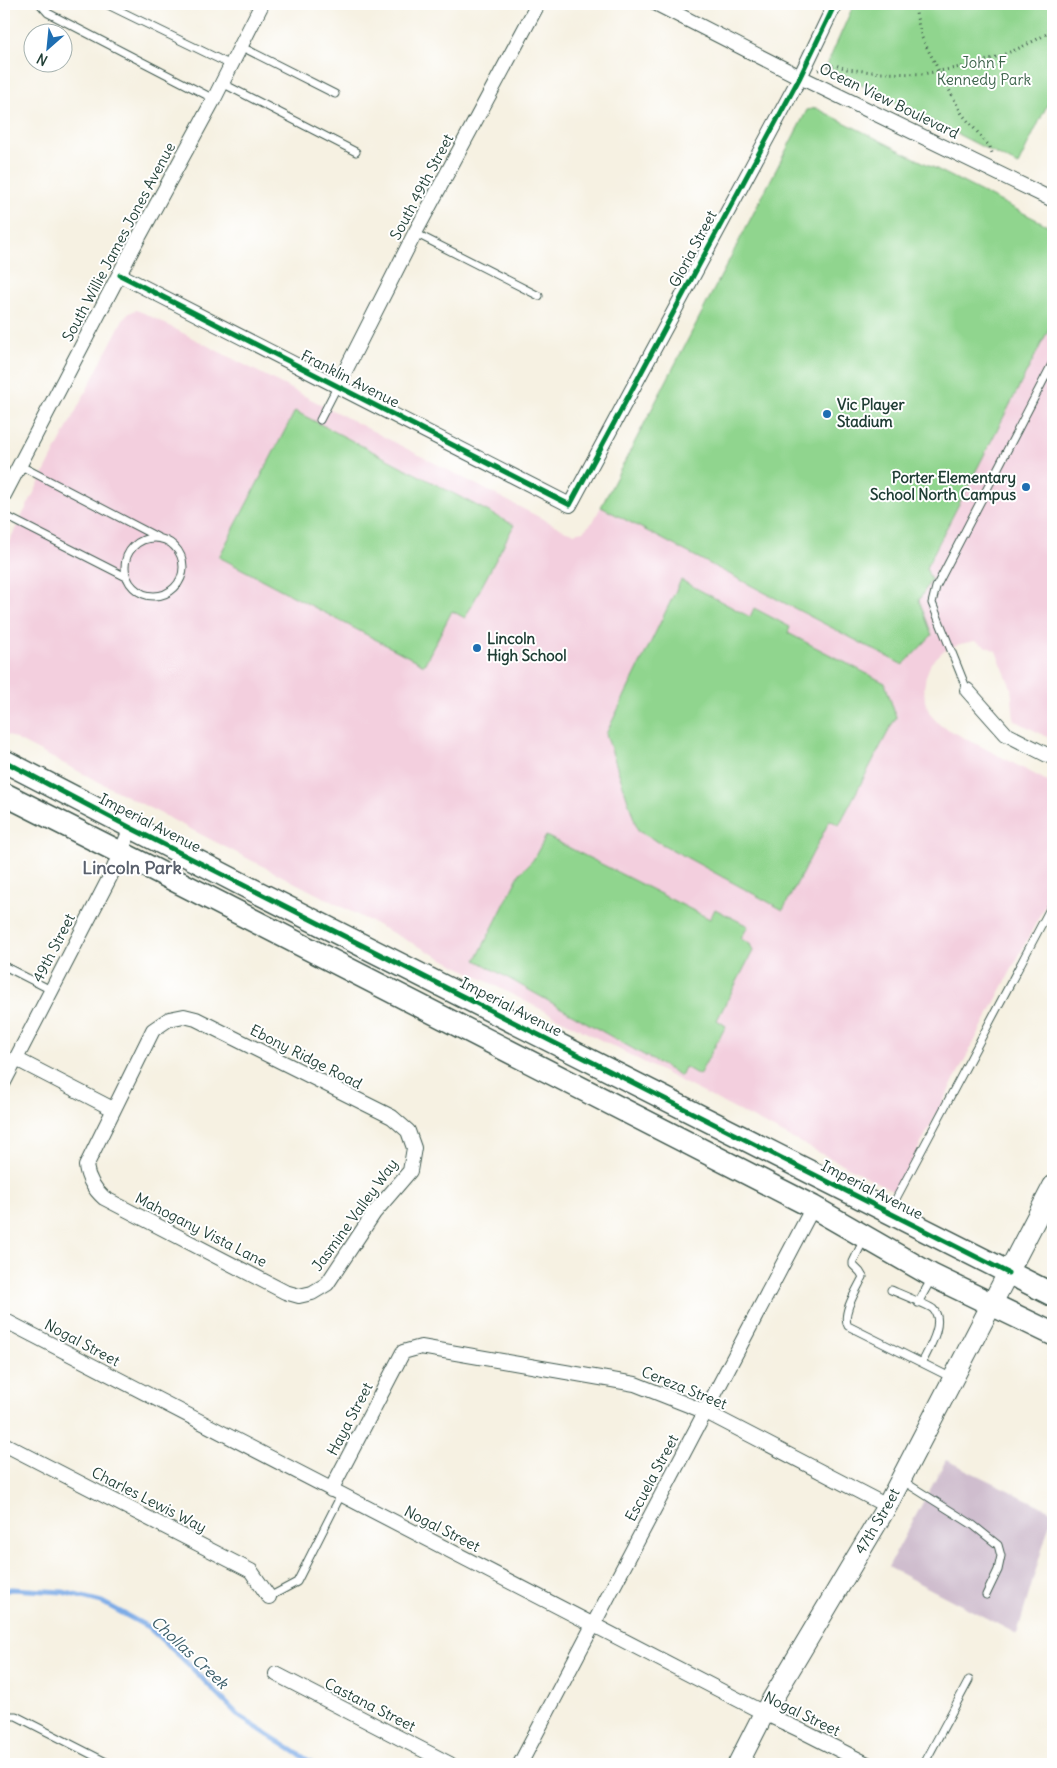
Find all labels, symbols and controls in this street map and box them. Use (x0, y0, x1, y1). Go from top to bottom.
north arrow (22, 22, 72, 72)
text: N (34, 49, 50, 70)
park label: John F Kennedy Park (937, 53, 1032, 89)
street label: Ocean View Boulevard (816, 58, 962, 143)
street label: South 49th Street (386, 130, 458, 243)
street label: South Willie James Jones Avenue (58, 139, 179, 345)
street label: Gloria Street (664, 207, 721, 290)
street label: Franklin Avenue (298, 346, 403, 412)
place label: Vic Player Stadium (837, 395, 905, 431)
marker: Vic Player Stadium (821, 408, 833, 420)
place label: Porter Elementary School North Campus (870, 468, 1016, 505)
marker: Porter Elementary School North Campus (1020, 481, 1032, 493)
place label: Lincoln High School (487, 629, 567, 666)
marker: Lincoln High School (471, 642, 483, 654)
street label: Imperial Avenue (96, 789, 204, 856)
district label: Lincoln Park (82, 856, 182, 879)
street label: 49th Street (28, 910, 79, 985)
street label: Imperial Avenue (457, 973, 565, 1040)
street label: Ebony Ridge Road (247, 1020, 366, 1093)
street label: Jasmine Valley Way (307, 1155, 402, 1275)
street label: Imperial Avenue (818, 1156, 926, 1223)
street label: Mahogany Vista Lane (132, 1188, 270, 1271)
street label: Nogal Street (41, 1315, 123, 1370)
street label: Cereza Street (639, 1362, 730, 1413)
street label: Haya Street (322, 1379, 377, 1459)
street label: Escuela Street (621, 1431, 682, 1524)
street label: Charles Lewis Way (89, 1462, 210, 1537)
street label: 47th Street (850, 1485, 904, 1558)
street label: Nogal Street (401, 1501, 483, 1556)
water label: Chollas Creek (147, 1611, 234, 1694)
street label: Castana Street (322, 1673, 419, 1736)
street label: Nogal Street (761, 1687, 843, 1740)

